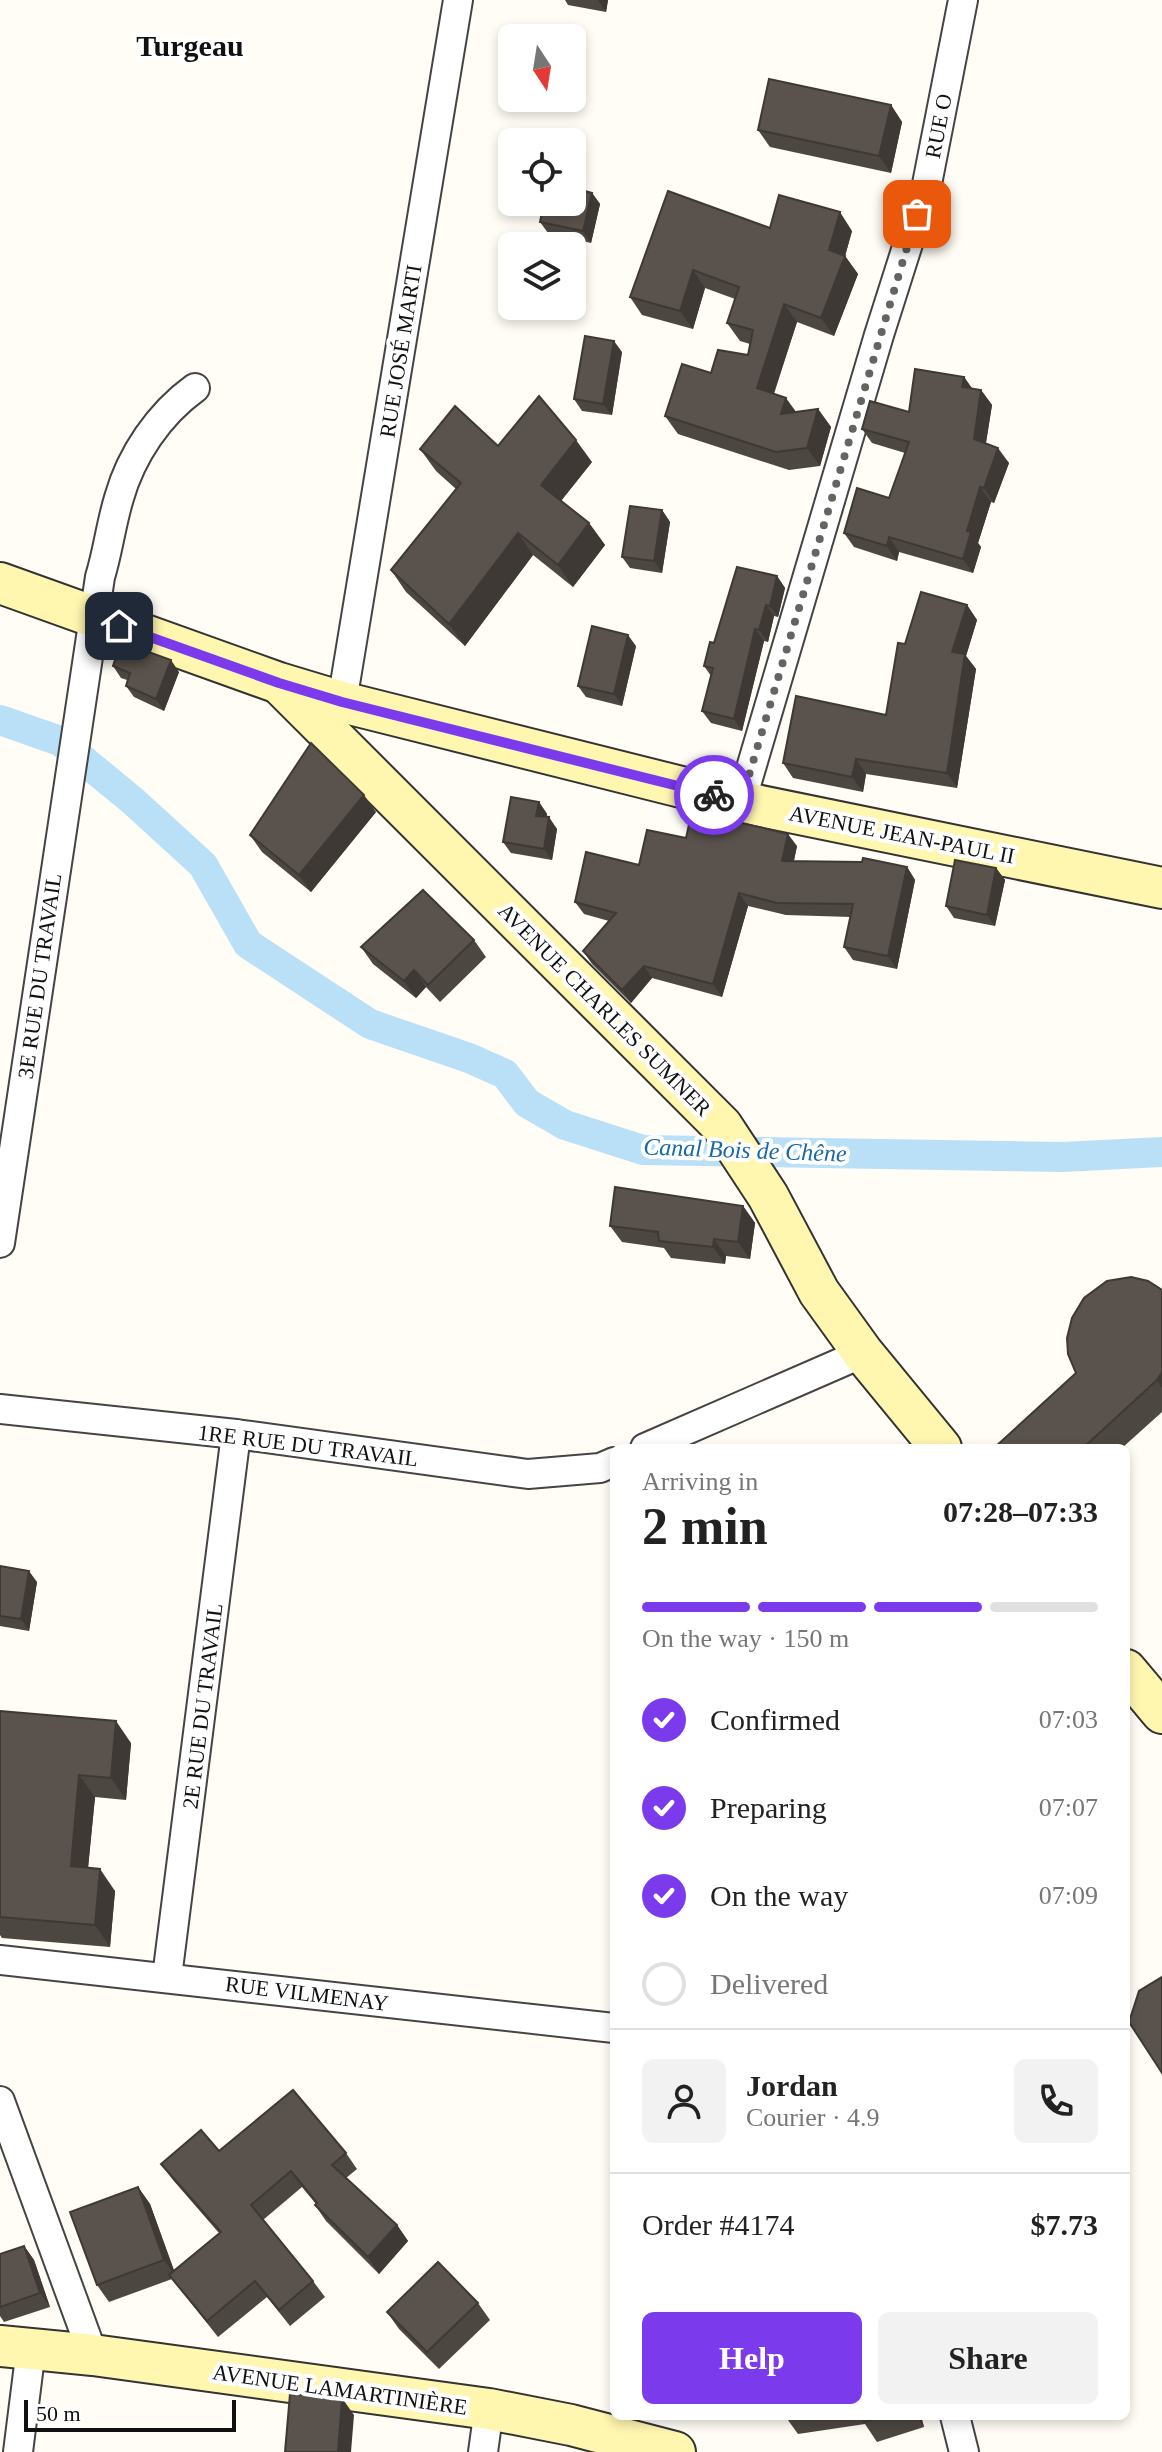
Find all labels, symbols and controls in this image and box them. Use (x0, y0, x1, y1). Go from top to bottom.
north arrow (498, 24, 586, 112)
map controls (498, 24, 586, 320)
district label: Turgeau (136, 29, 244, 62)
street label: RUE O (920, 92, 957, 161)
button: locate (498, 128, 586, 216)
pin (883, 180, 951, 248)
icon: bag (895, 192, 939, 236)
button: layers (498, 232, 586, 320)
street label: RUE JOSÉ MARTI (374, 263, 427, 439)
pin (85, 592, 153, 660)
icon: home (97, 604, 141, 648)
courier (674, 755, 754, 835)
icon: bike (692, 773, 736, 817)
street label: AVENUE JEAN-PAUL II (787, 800, 1017, 869)
street label: 3E RUE DU TRAVAIL (13, 872, 66, 1080)
street label: AVENUE CHARLES SUMNER (493, 898, 716, 1121)
water label: Canal Bois de Chêne (643, 1133, 847, 1167)
street label: 1RE RUE DU TRAVAIL (196, 1420, 420, 1471)
text: Arriving in (642, 1467, 758, 1496)
text: 07:28–07:33 (943, 1495, 1098, 1528)
text: 2 min (642, 1498, 768, 1555)
street label: 2E RUE DU TRAVAIL (177, 1602, 228, 1810)
text: On the way · 150 m (642, 1624, 849, 1653)
icon: check (642, 1698, 686, 1742)
text: Confirmed (710, 1703, 840, 1736)
text: 07:03 (1039, 1705, 1098, 1734)
icon: check (642, 1786, 686, 1830)
text: Preparing (710, 1791, 827, 1824)
text: 07:07 (1039, 1793, 1098, 1822)
icon: check (642, 1874, 686, 1918)
text: On the way (710, 1879, 848, 1912)
text: 07:09 (1039, 1881, 1098, 1910)
text: Delivered (710, 1967, 828, 2000)
street label: RUE VILMENAY (224, 1971, 390, 2016)
button: person (642, 2059, 726, 2143)
button: phone (1014, 2059, 1098, 2143)
text: Jordan (746, 2069, 838, 2102)
text: Courier · 4.9 (746, 2103, 880, 2132)
text: Order #4174 (642, 2208, 794, 2241)
text: $7.73 (1031, 2208, 1098, 2241)
button: Help (642, 2312, 862, 2404)
button: Share (878, 2312, 1098, 2404)
street label: AVENUE LAMARTINIÈRE (211, 2359, 469, 2420)
scale bar (24, 2396, 236, 2432)
text: 50 m (36, 2401, 81, 2426)

